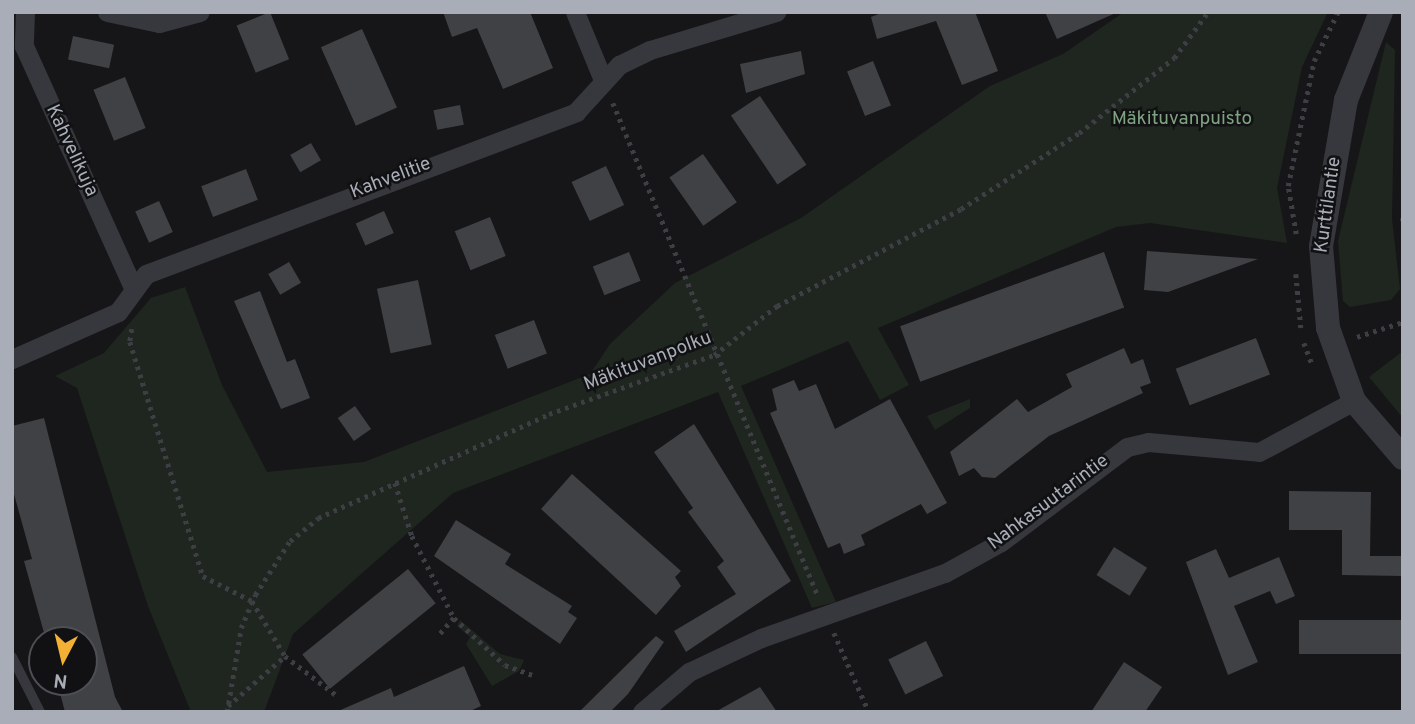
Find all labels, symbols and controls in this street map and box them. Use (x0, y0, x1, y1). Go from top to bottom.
street label: Kahvelikuja (40, 102, 102, 200)
park label: Mäkituvanpuisto (1112, 109, 1252, 131)
street label: Kahvelitie (348, 153, 434, 205)
street label: Kurttilantie (1311, 155, 1347, 255)
street label: Mäkituvanpolku (581, 327, 715, 397)
street label: Nahkasuutarintie (984, 450, 1114, 556)
north arrow (28, 626, 98, 696)
text: N (52, 667, 69, 693)

